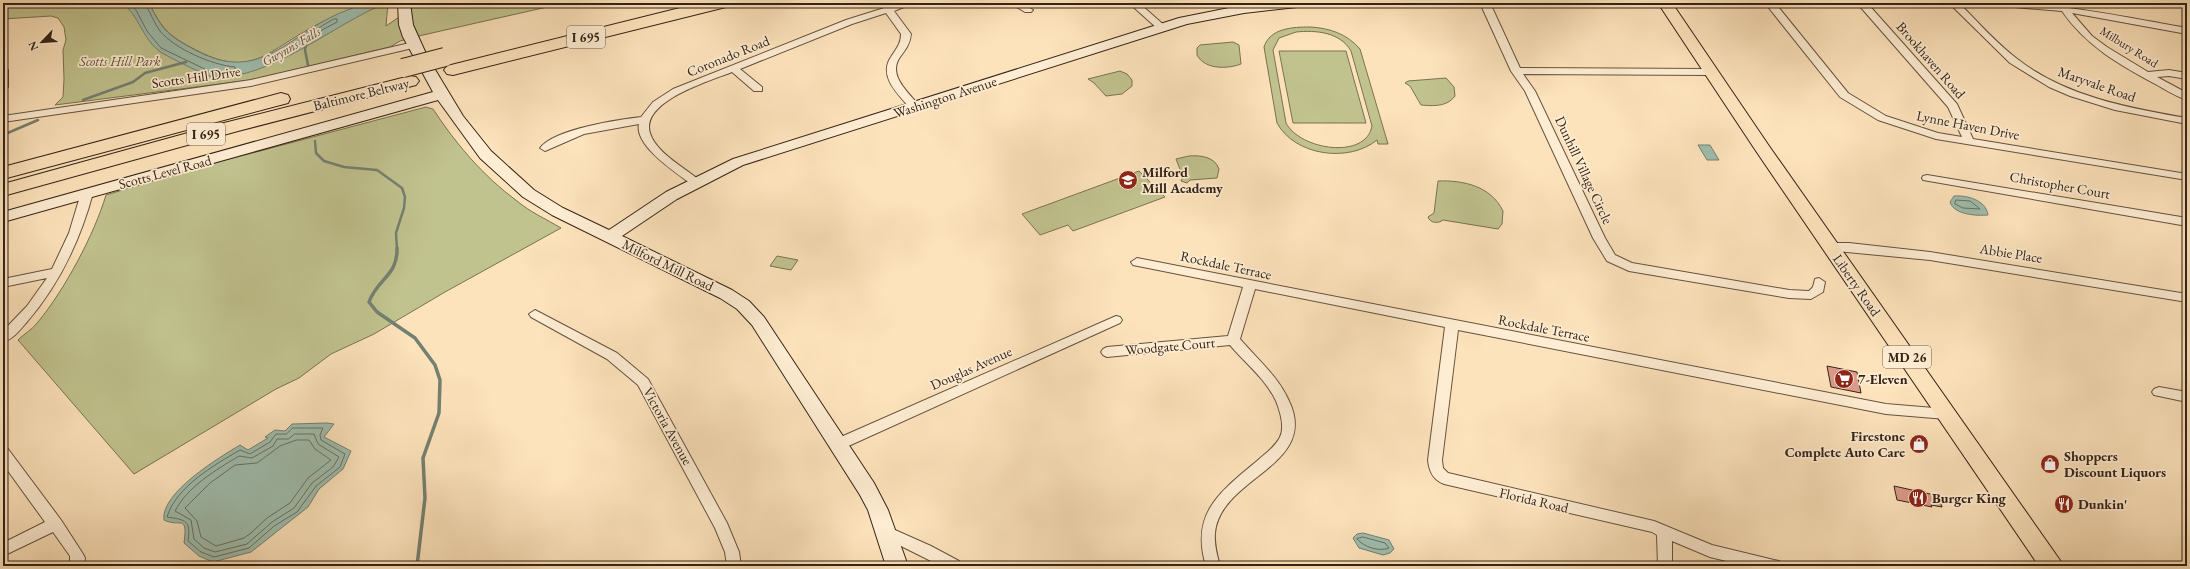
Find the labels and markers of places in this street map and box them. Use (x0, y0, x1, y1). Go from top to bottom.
place label: Milford Mill Academy (1142, 163, 1223, 197)
school or university icon: Milford Mill Academy (1117, 169, 1139, 191)
supermarket icon: 7-Eleven (1833, 368, 1855, 390)
place label: 7-Eleven (1858, 370, 1908, 388)
place label: Firestone Complete Auto Care (1785, 427, 1905, 461)
shop icon: Firestone Complete Auto Care (1908, 433, 1930, 455)
place label: Shoppers Discount Liquors (2064, 447, 2166, 481)
shop icon: Shoppers Discount Liquors (2039, 453, 2061, 475)
restaurant icon: Burger King (1907, 487, 1929, 509)
place label: Burger King (1932, 489, 2007, 507)
restaurant icon: Dunkin' (2053, 493, 2075, 515)
place label: Dunkin' (2078, 495, 2127, 513)

